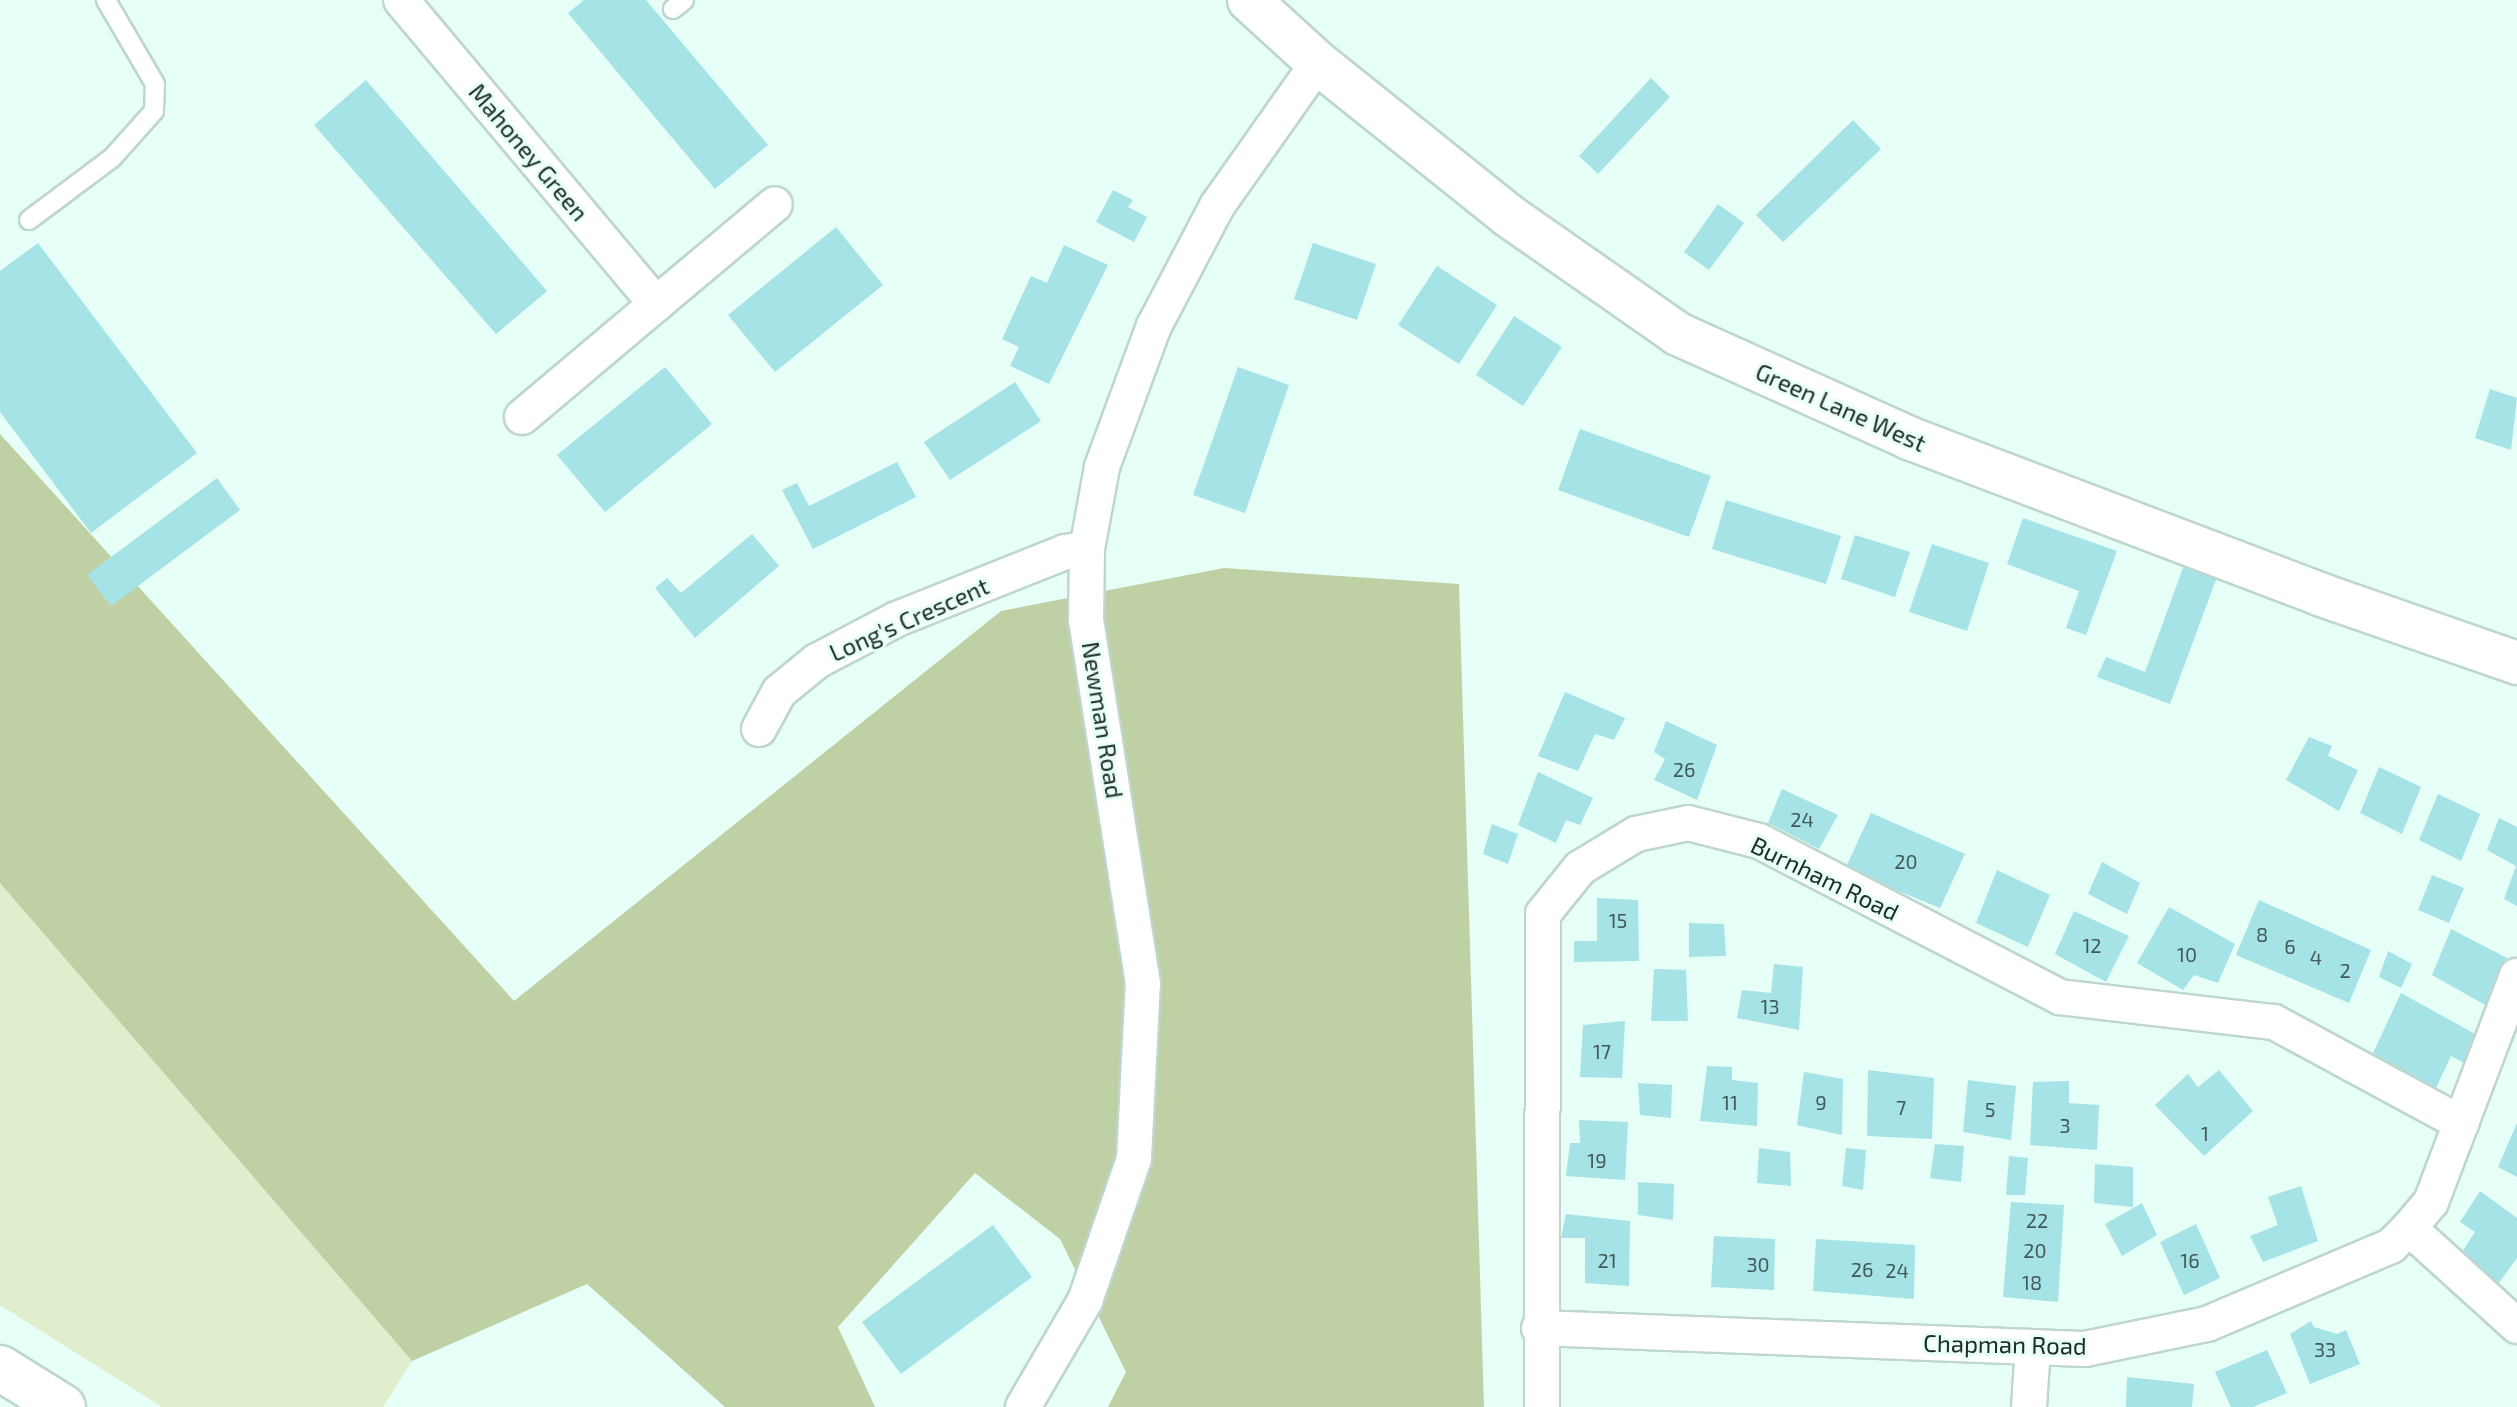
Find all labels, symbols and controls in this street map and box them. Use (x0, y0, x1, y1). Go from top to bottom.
street label: Mahoney Green (463, 77, 595, 227)
street label: Green Lane West (1751, 356, 1931, 458)
street label: Long's Crescent (825, 571, 993, 667)
street label: Newman Road (1076, 640, 1130, 800)
house number: 26 (1673, 757, 1695, 781)
house number: 24 (1790, 807, 1814, 831)
street label: Burnham Road (1746, 830, 1904, 926)
house number: 20 (1894, 849, 1918, 873)
house number: 15 (1609, 908, 1627, 932)
house number: 8 (2256, 922, 2268, 946)
house number: 12 (2082, 933, 2102, 957)
house number: 6 (2284, 934, 2296, 958)
house number: 10 (2177, 942, 2197, 966)
house number: 4 (2310, 945, 2322, 969)
house number: 2 (2339, 958, 2351, 982)
house number: 13 (1760, 994, 1780, 1018)
house number: 17 (1593, 1039, 1611, 1063)
house number: 11 (1722, 1090, 1738, 1114)
house number: 9 (1815, 1090, 1827, 1114)
house number: 7 (1896, 1095, 1906, 1119)
house number: 5 (1985, 1097, 1995, 1121)
house number: 3 (2059, 1113, 2071, 1137)
house number: 1 (2201, 1121, 2209, 1145)
house number: 19 (1587, 1148, 1607, 1172)
house number: 22 (2026, 1208, 2048, 1232)
house number: 20 (2023, 1238, 2047, 1262)
house number: 21 (1597, 1248, 1617, 1272)
house number: 16 (2180, 1248, 2200, 1272)
house number: 30 (1746, 1252, 1770, 1276)
house number: 26 (1851, 1257, 1873, 1281)
house number: 24 (1885, 1258, 1909, 1282)
house number: 18 (2022, 1270, 2042, 1294)
street label: Chapman Road (1923, 1328, 2087, 1360)
house number: 33 (2314, 1337, 2336, 1361)

